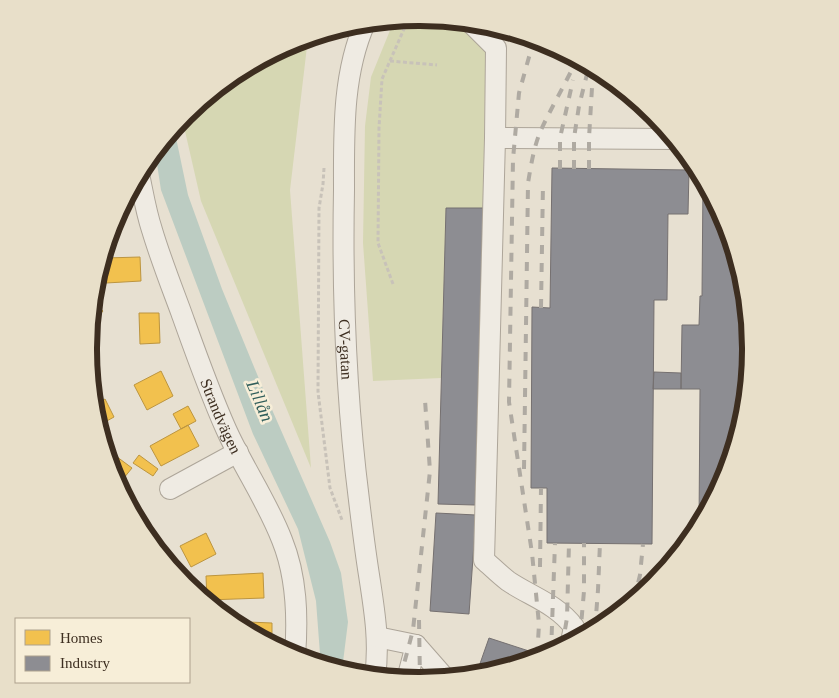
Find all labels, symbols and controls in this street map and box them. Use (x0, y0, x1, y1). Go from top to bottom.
street label: CV-gatan (336, 319, 356, 380)
street label: Strandvägen (198, 376, 245, 456)
water label: Lillån (242, 376, 278, 425)
legend (15, 618, 190, 683)
text: Homes (60, 630, 103, 646)
text: Industry (60, 655, 110, 671)

